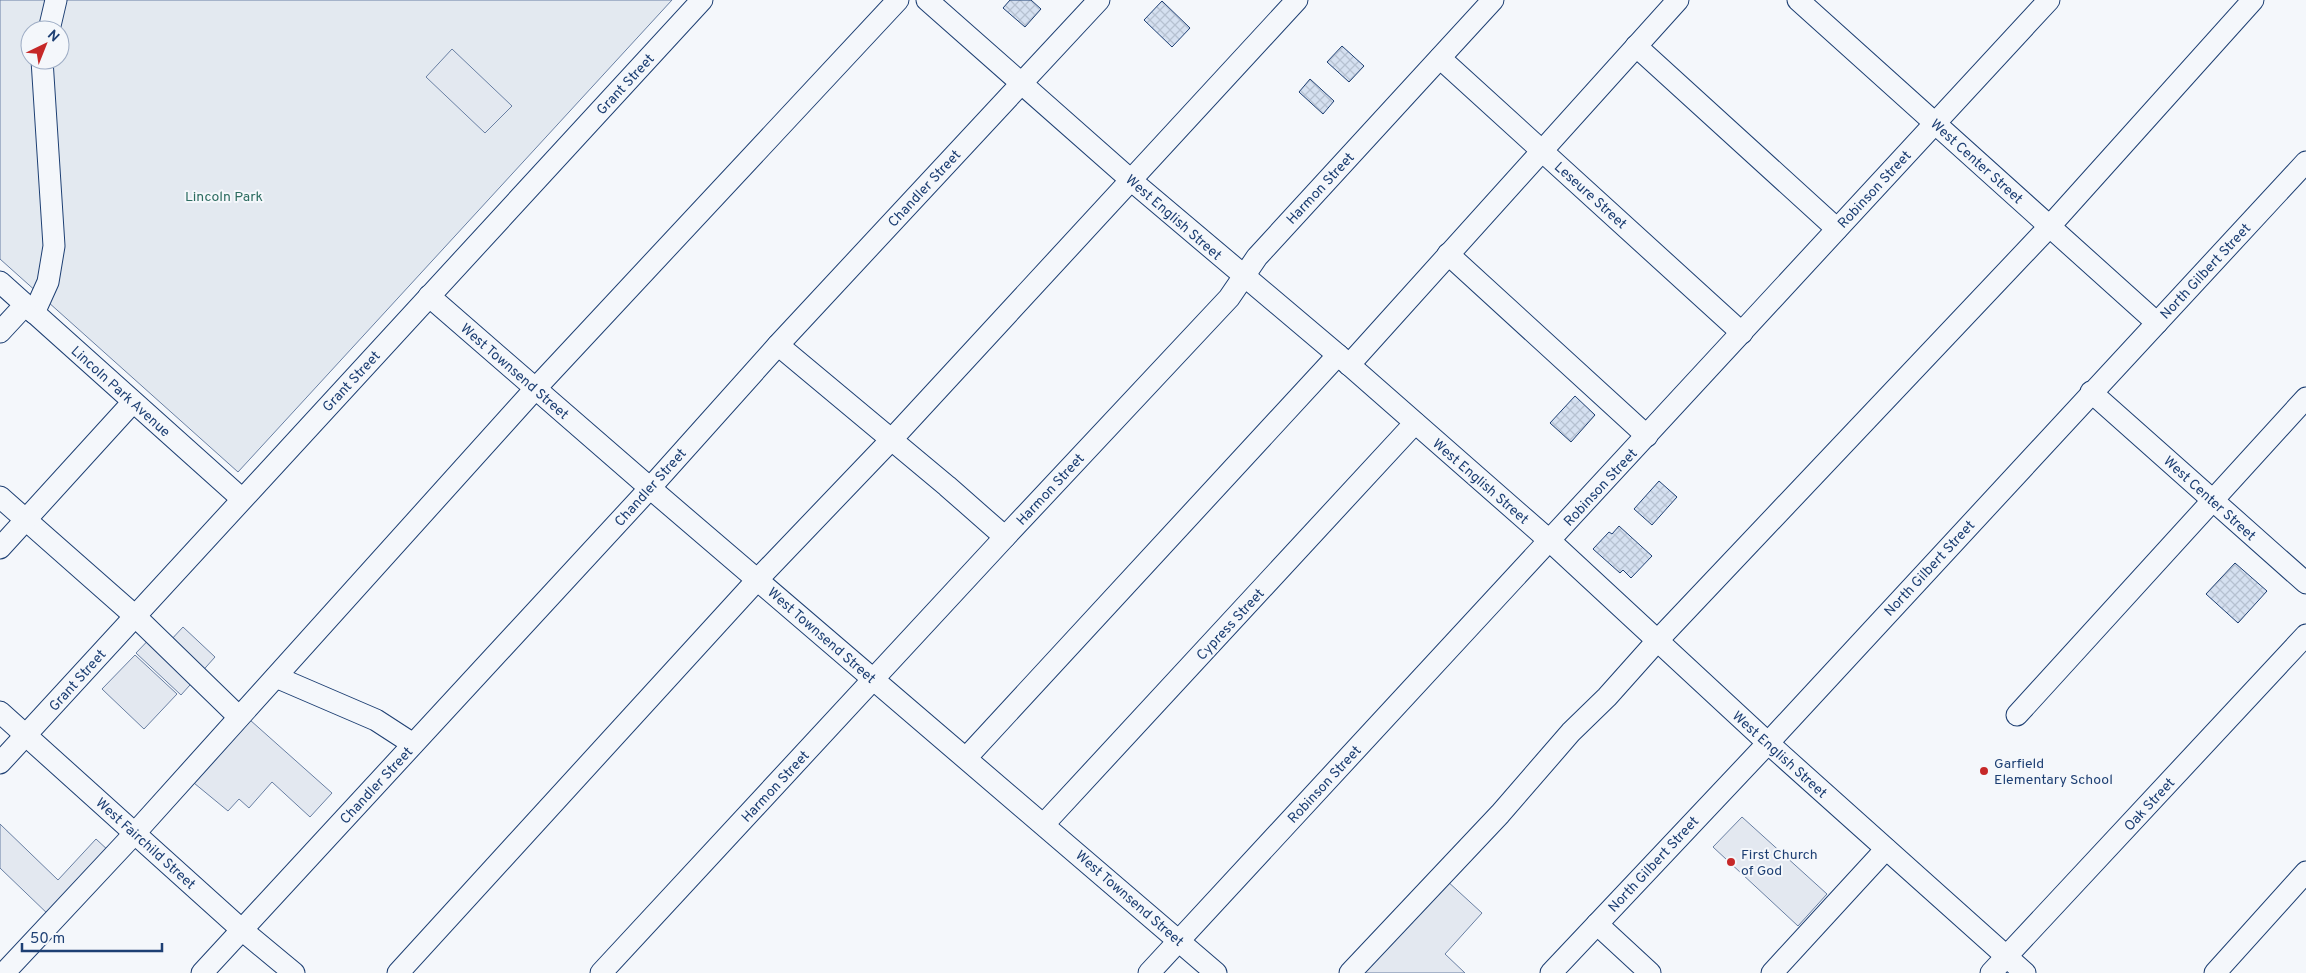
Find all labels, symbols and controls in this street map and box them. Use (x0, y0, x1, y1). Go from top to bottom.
north arrow (20, 20, 70, 70)
text: N (43, 27, 62, 46)
street label: Grant Street (594, 51, 659, 119)
street label: West Center Street (1926, 116, 2026, 208)
street label: Chandler Street (885, 147, 965, 231)
street label: Robinson Street (1835, 148, 1915, 232)
street label: Harmon Street (1284, 150, 1359, 228)
street label: Leseure Street (1550, 159, 1630, 233)
street label: West English Street (1122, 172, 1225, 264)
park label: Lincoln Park (185, 189, 263, 206)
street label: North Gilbert Street (2157, 221, 2255, 324)
street label: West Townsend Street (456, 321, 572, 424)
street label: Lincoln Park Avenue (67, 343, 173, 441)
street label: Grant Street (320, 348, 385, 416)
street label: West English Street (1429, 436, 1532, 528)
street label: Chandler Street (612, 445, 691, 531)
street label: Robinson Street (1561, 446, 1641, 530)
street label: Harmon Street (1014, 451, 1089, 529)
street label: West Center Street (2159, 453, 2259, 545)
street label: North Gilbert Street (1881, 518, 1979, 621)
street label: West Townsend Street (763, 585, 879, 688)
street label: Cypress Street (1194, 586, 1269, 664)
street label: Grant Street (46, 647, 110, 715)
street label: West English Street (1728, 708, 1830, 802)
street label: Robinson Street (1285, 743, 1365, 827)
street label: Chandler Street (337, 744, 417, 828)
street label: Harmon Street (739, 748, 814, 826)
place label: Garfield Elementary School (1994, 756, 2113, 789)
marker: Garfield Elementary School (1978, 765, 1990, 777)
street label: Oak Street (2121, 775, 2179, 835)
street label: West Fairchild Street (92, 795, 198, 893)
street label: North Gilbert Street (1605, 814, 1703, 917)
place label: First Church of God (1741, 847, 1818, 880)
street label: West Townsend Street (1071, 848, 1187, 951)
marker: First Church of God (1725, 856, 1737, 868)
scale bar (22, 920, 162, 952)
text: 50 m (30, 930, 65, 949)

